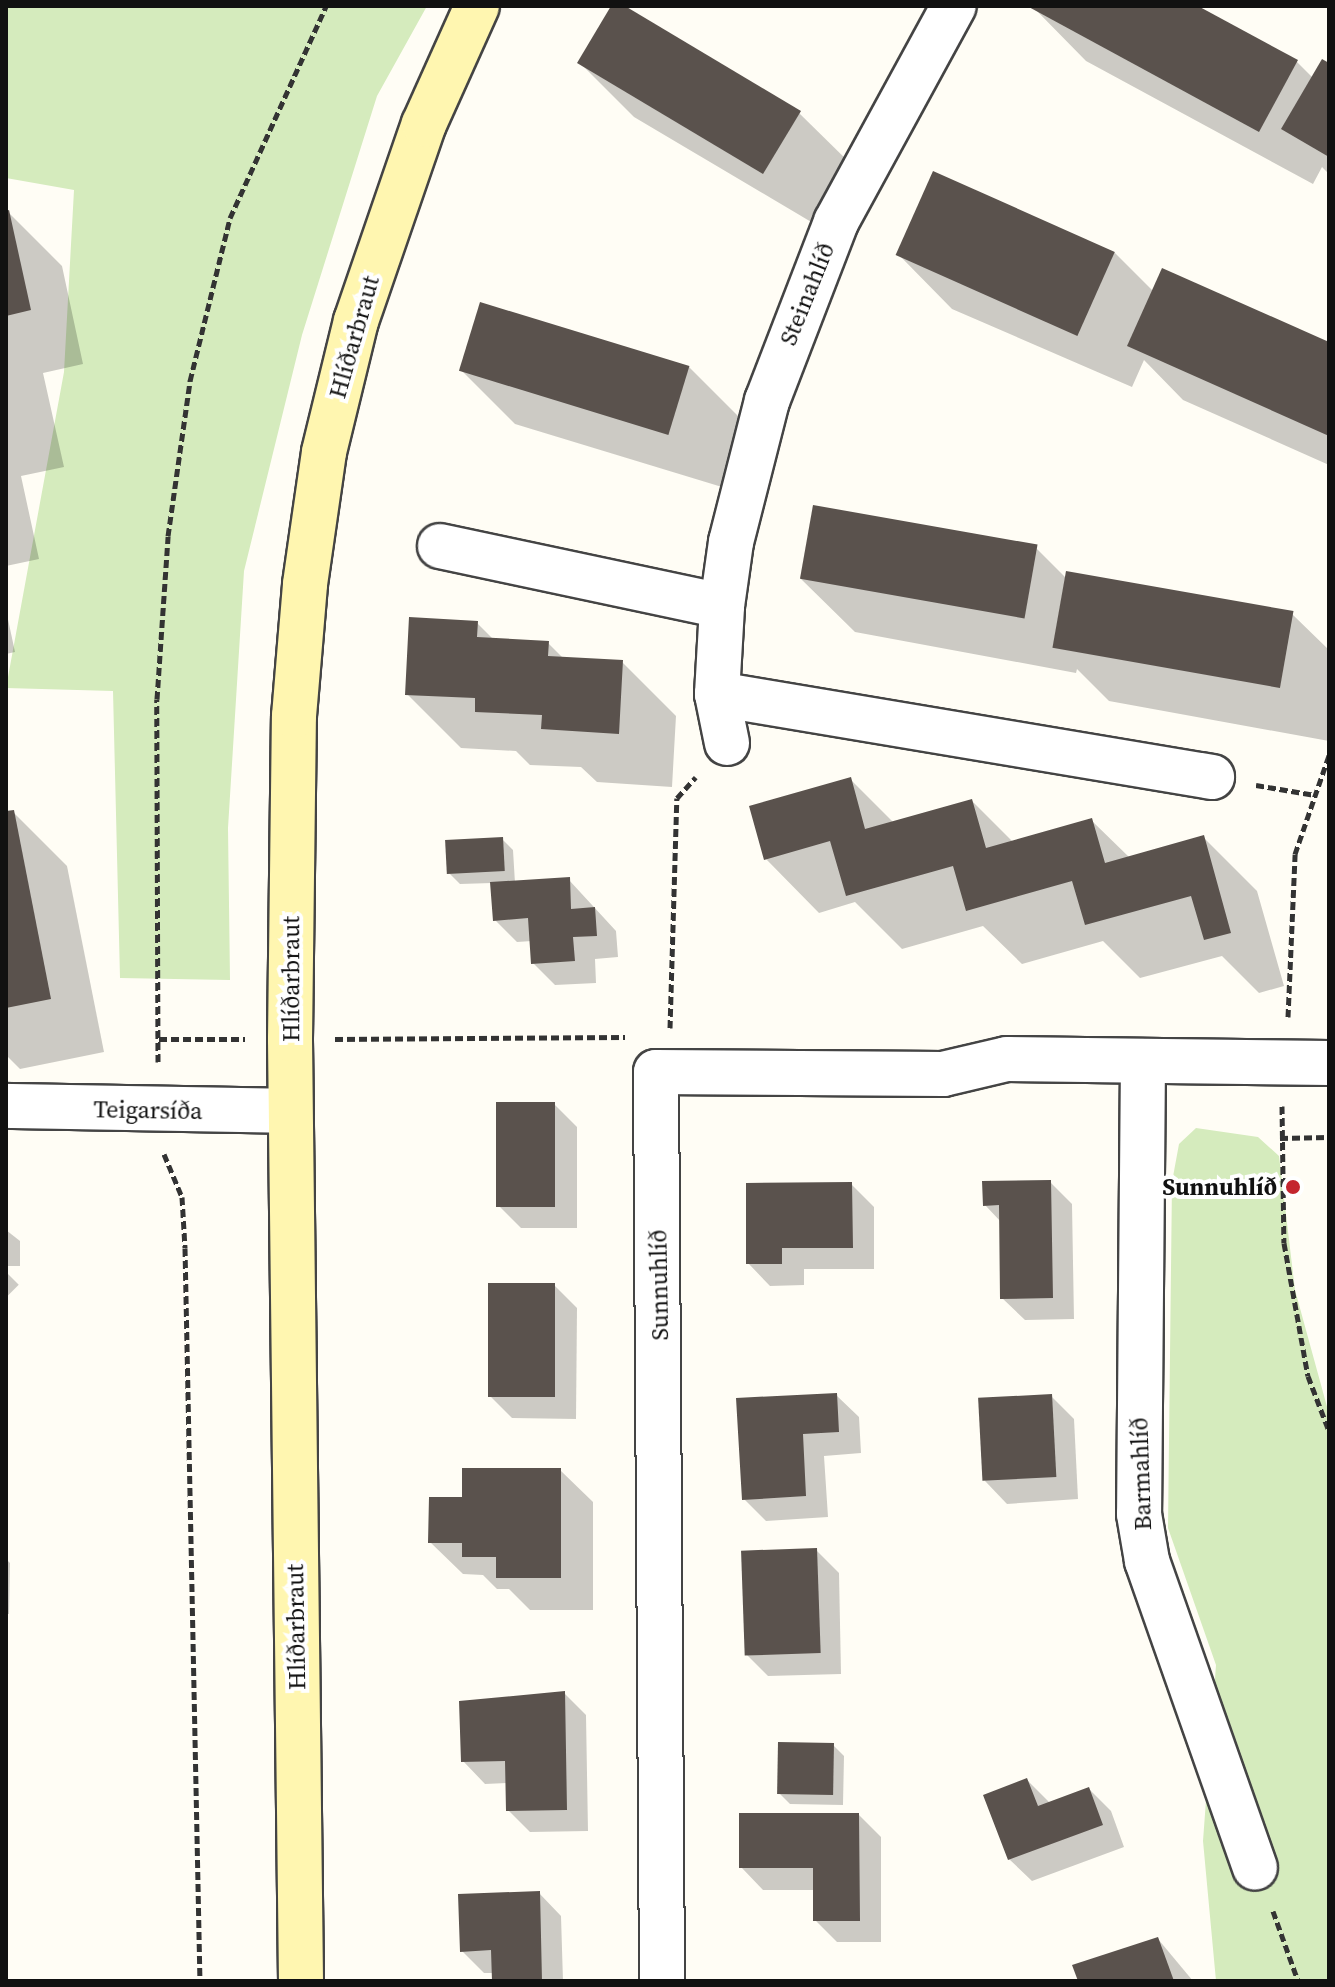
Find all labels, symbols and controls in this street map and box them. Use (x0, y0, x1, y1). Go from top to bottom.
street label: Steinahlíð (773, 239, 841, 349)
street label: Hlíðarbraut (323, 272, 385, 402)
street label: Hlíðarbraut (277, 916, 305, 1042)
street label: Teigarsíða (93, 1095, 203, 1125)
place label: Sunnuhlíð (1162, 1173, 1277, 1201)
marker: Sunnuhlíð (1284, 1178, 1302, 1196)
street label: Sunnuhlíð (644, 1229, 674, 1341)
street label: Barmahlíð (1125, 1417, 1157, 1531)
street label: Hlíðarbraut (281, 1564, 311, 1690)

